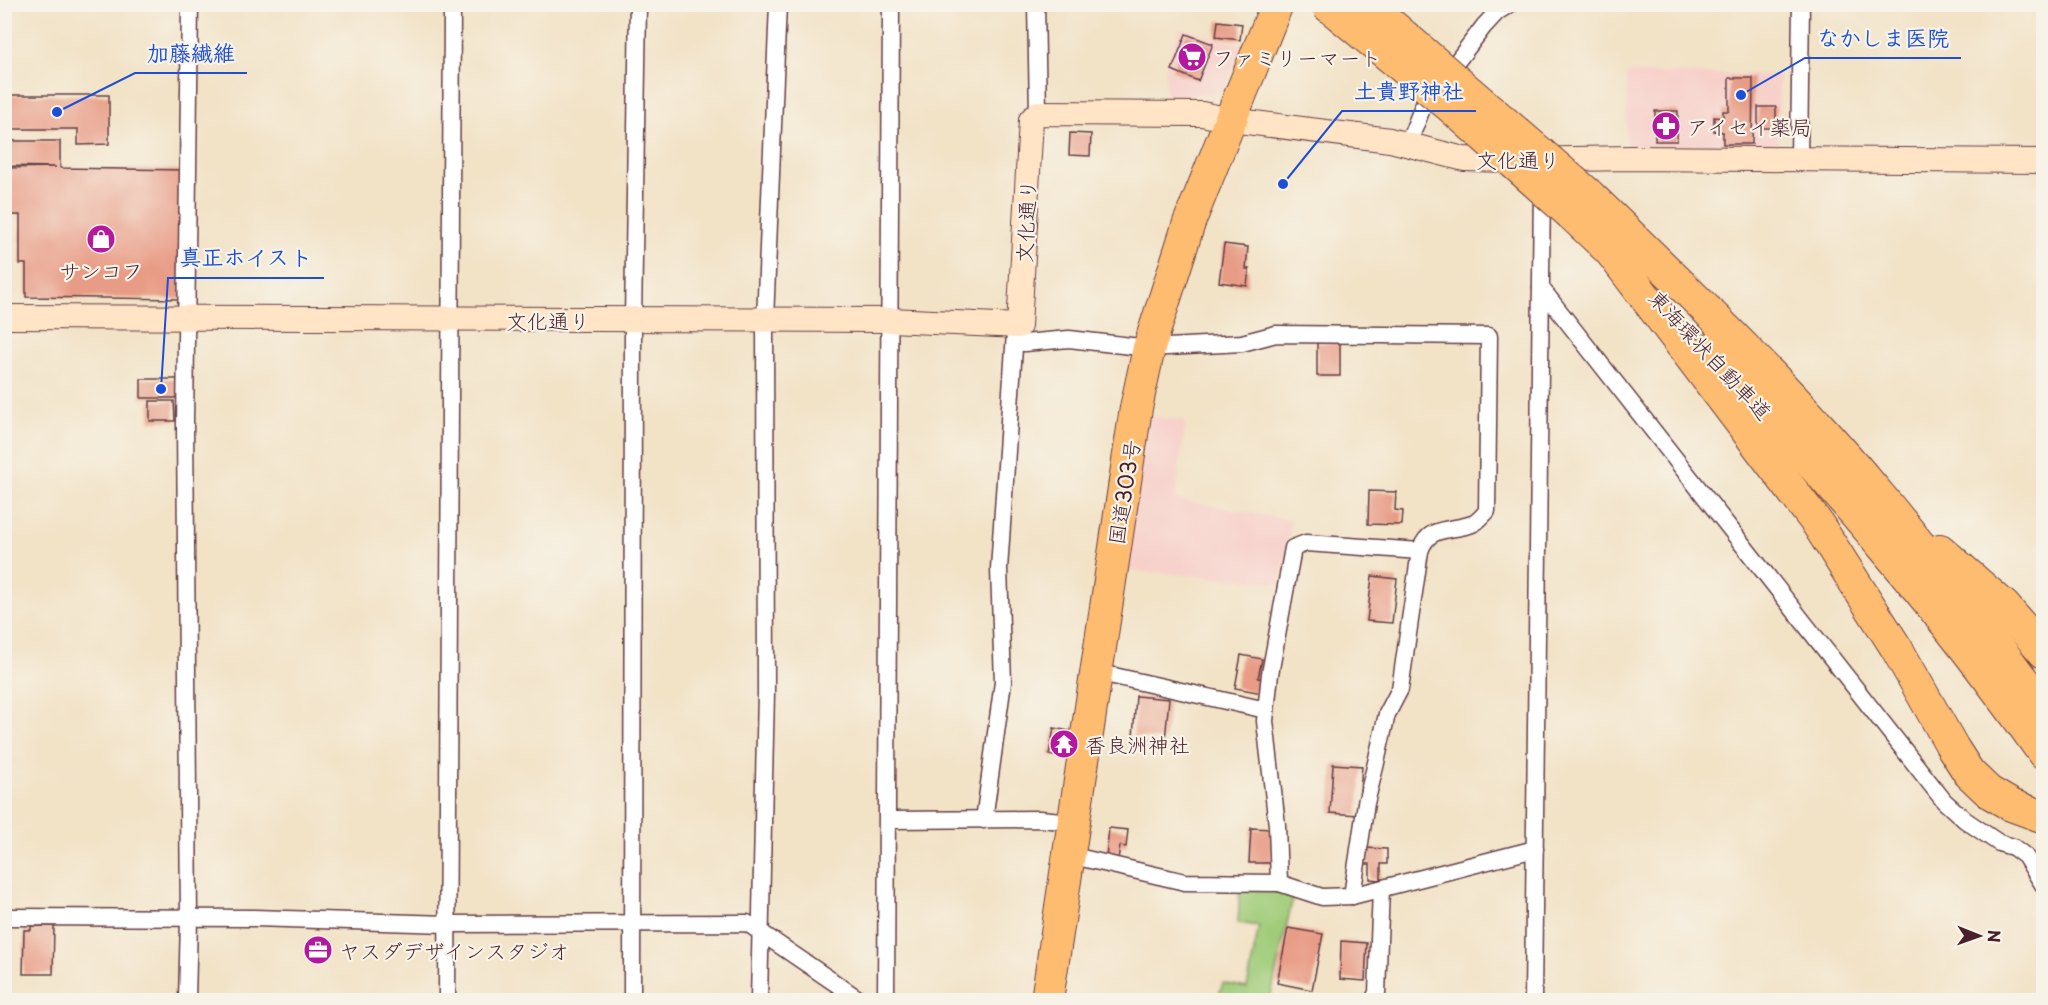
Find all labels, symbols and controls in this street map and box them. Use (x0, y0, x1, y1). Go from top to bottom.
callout: なかしま医院 (1805, 18, 1961, 58)
text: なかしま医院 (1817, 20, 1949, 53)
callout: 加藤繊維 (135, 33, 247, 73)
text: 加藤繊維 (147, 35, 235, 68)
supermarket icon: ファミリーマート (1176, 41, 1208, 73)
place label: ファミリーマート (1213, 41, 1381, 73)
callout: 土貴野神社 (1342, 71, 1476, 111)
text: 土貴野神社 (1354, 73, 1464, 106)
pharmacy icon: アイセイ薬局 (1650, 110, 1682, 142)
place label: アイセイ薬局 (1687, 110, 1812, 142)
street label: 文化通り (1476, 143, 1560, 175)
street label: 文化通り (1007, 178, 1043, 264)
shop icon: サンコフ (85, 223, 117, 255)
callout: 真正ホイスト (168, 238, 324, 278)
text: 真正ホイスト (180, 239, 312, 272)
place label: サンコフ (59, 254, 143, 286)
street label: 東海環状自動車道 (1642, 282, 1780, 426)
street label: 文化通り (506, 304, 590, 336)
street label: 国道303号 (1099, 437, 1147, 547)
temple icon: 香良洲神社 (1048, 728, 1080, 760)
place label: 香良洲神社 (1085, 728, 1190, 760)
north arrow (1949, 906, 2009, 966)
text: N (1983, 930, 2007, 943)
office icon: ヤスダデザインスタジオ (302, 934, 334, 966)
place label: ヤスダデザインスタジオ (339, 934, 570, 966)

